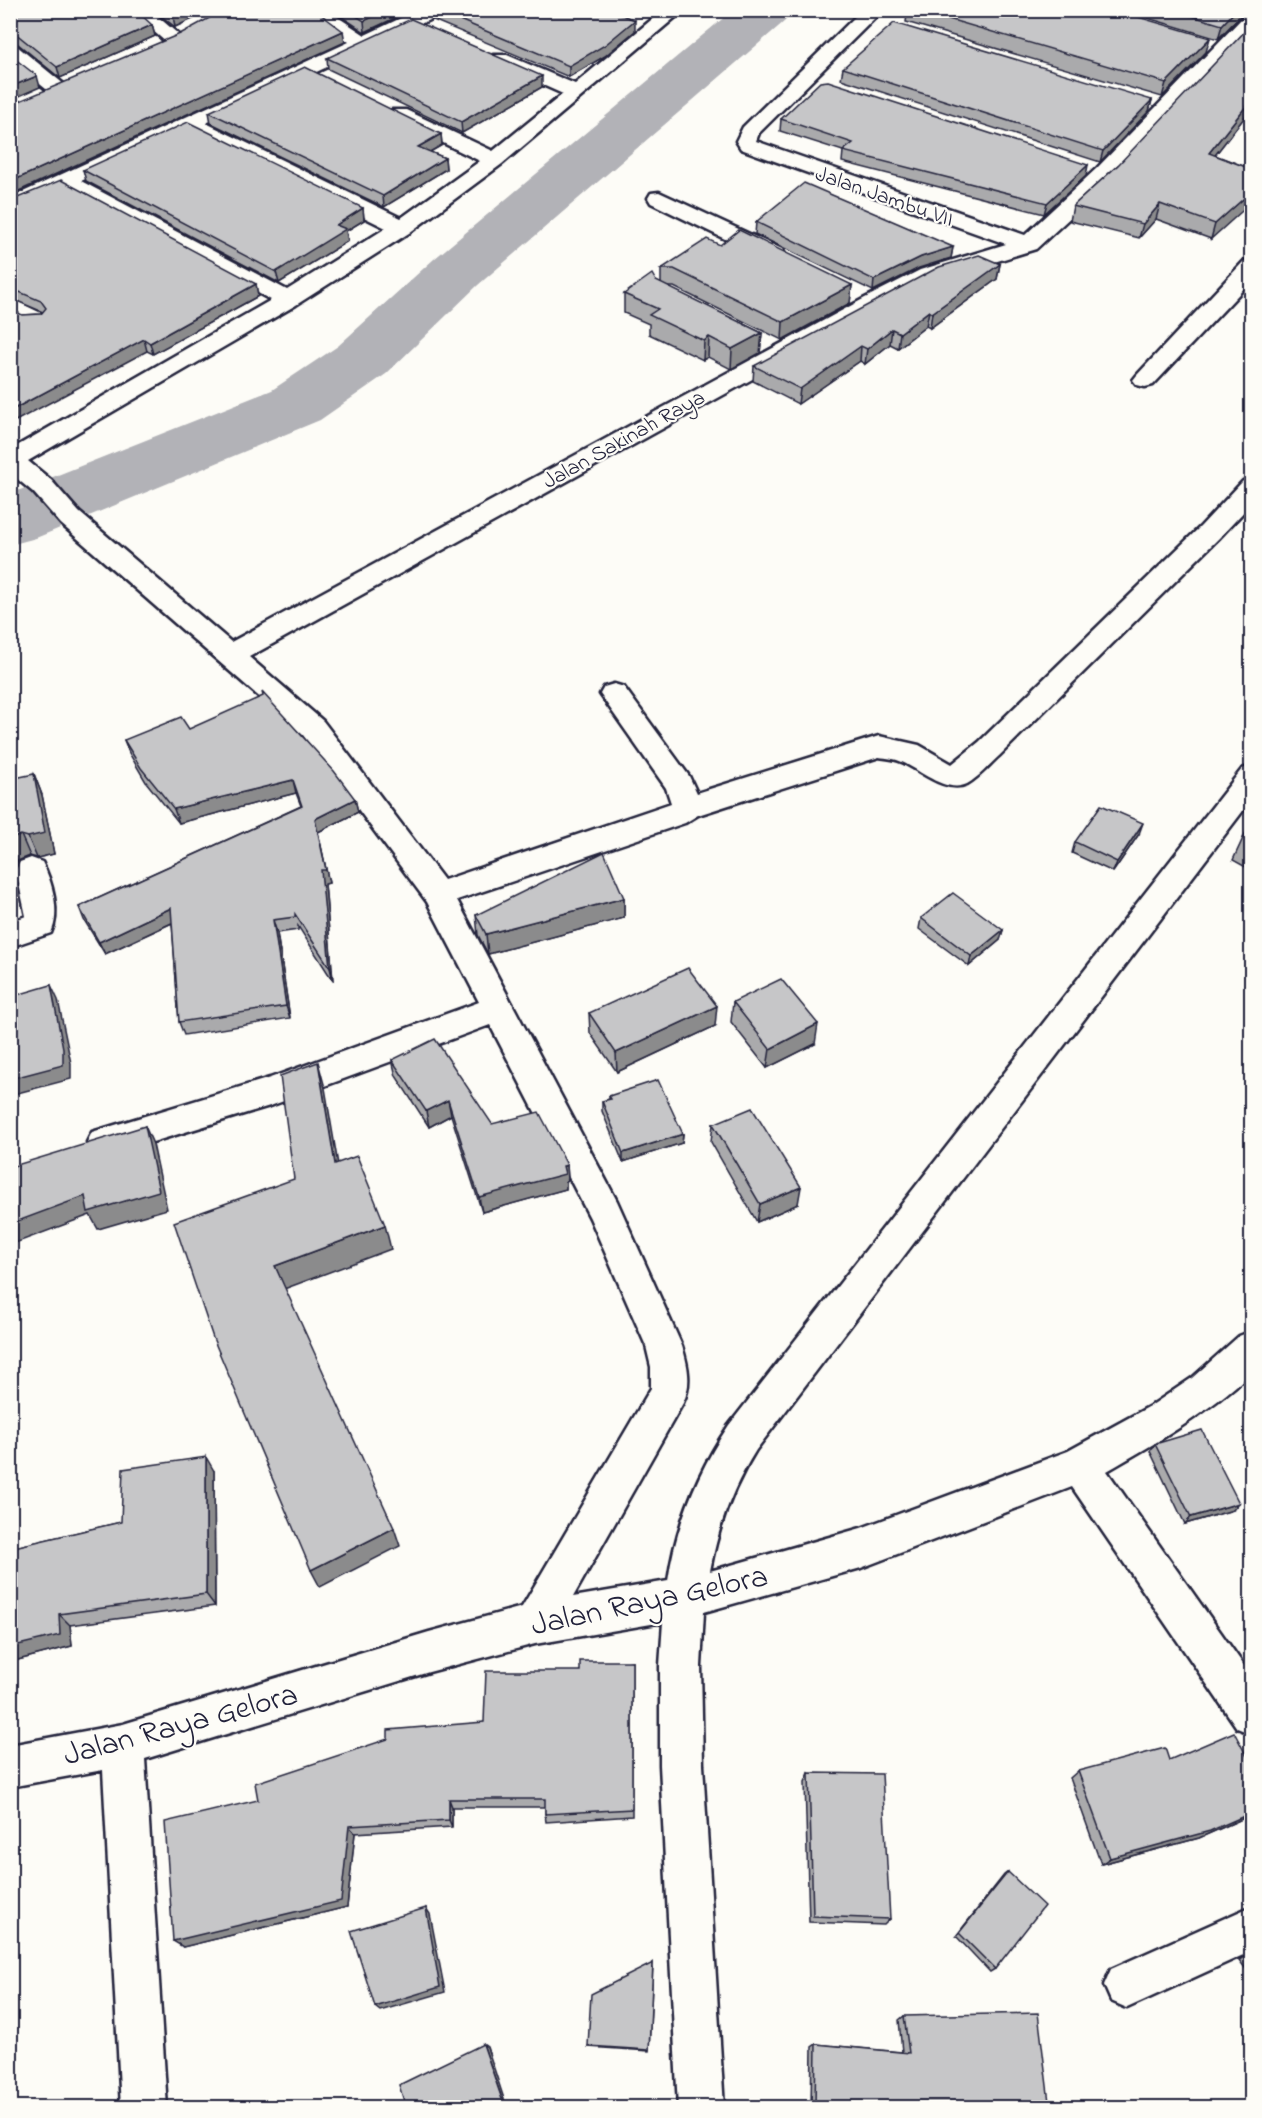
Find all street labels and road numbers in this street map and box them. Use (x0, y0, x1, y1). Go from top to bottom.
street label: Jalan Jambu VII (810, 159, 958, 236)
street label: Jalan Sakinah Raya (538, 383, 712, 499)
street label: Jalan Raya Gelora (527, 1554, 772, 1650)
street label: Jalan Raya Gelora (58, 1672, 303, 1780)

